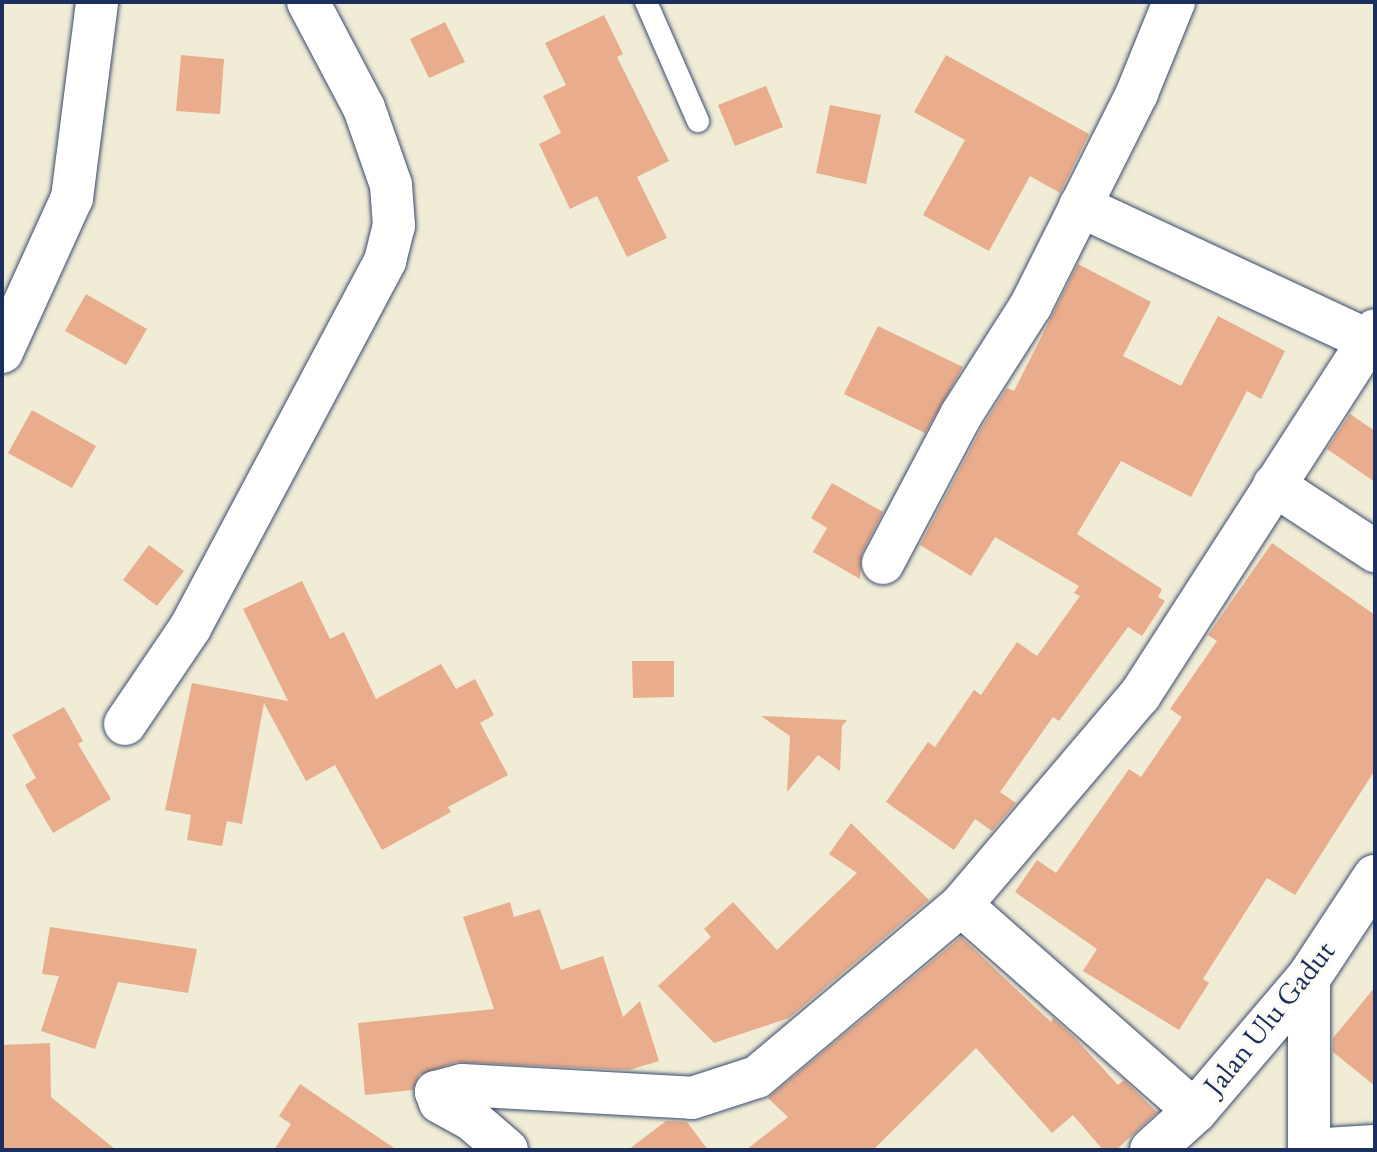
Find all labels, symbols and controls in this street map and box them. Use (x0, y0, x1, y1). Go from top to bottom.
street label: Jalan Ulu Gadut (1196, 933, 1342, 1103)

